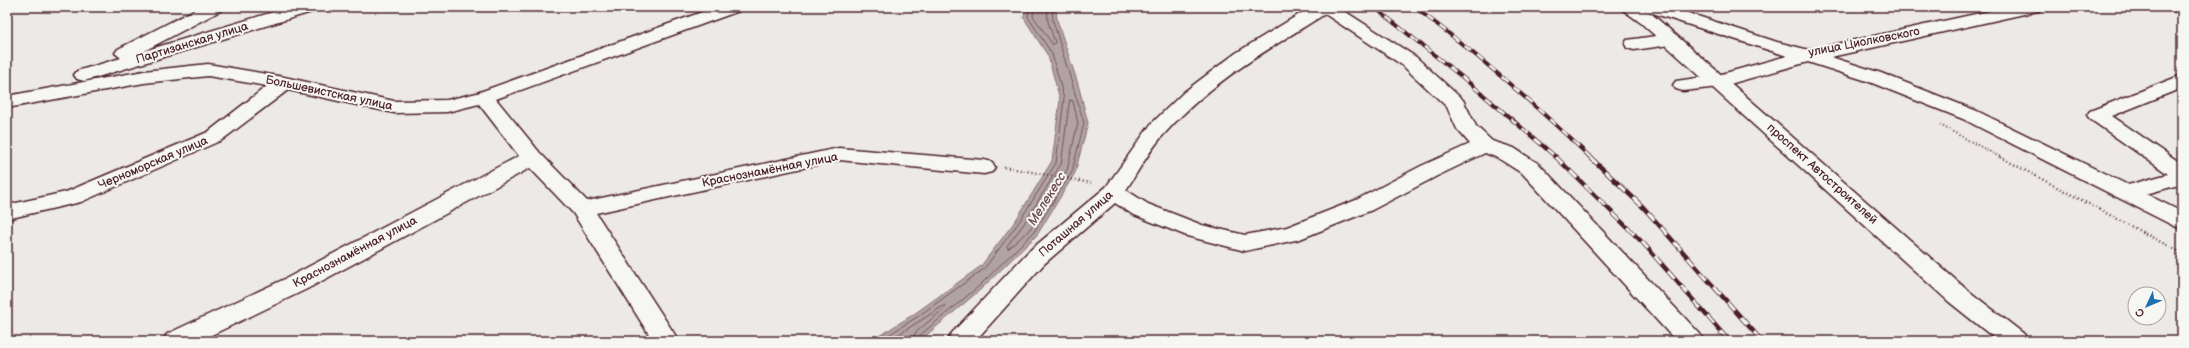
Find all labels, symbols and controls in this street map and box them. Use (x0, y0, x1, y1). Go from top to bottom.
street label: Партизанская улица (134, 19, 250, 67)
street label: улица Циолковского (1807, 24, 1921, 60)
street label: Большевистская улица (264, 72, 394, 114)
street label: проспект Автостроителей (1764, 120, 1881, 228)
street label: Черноморская улица (96, 133, 210, 193)
street label: Краснознамённая улица (701, 149, 839, 191)
water label: Мелекесс (1024, 169, 1070, 229)
street label: Поташная улица (1036, 188, 1116, 260)
street label: Краснознамённая улица (290, 213, 420, 291)
north arrow (2127, 286, 2167, 326)
text: С (2133, 305, 2148, 320)

